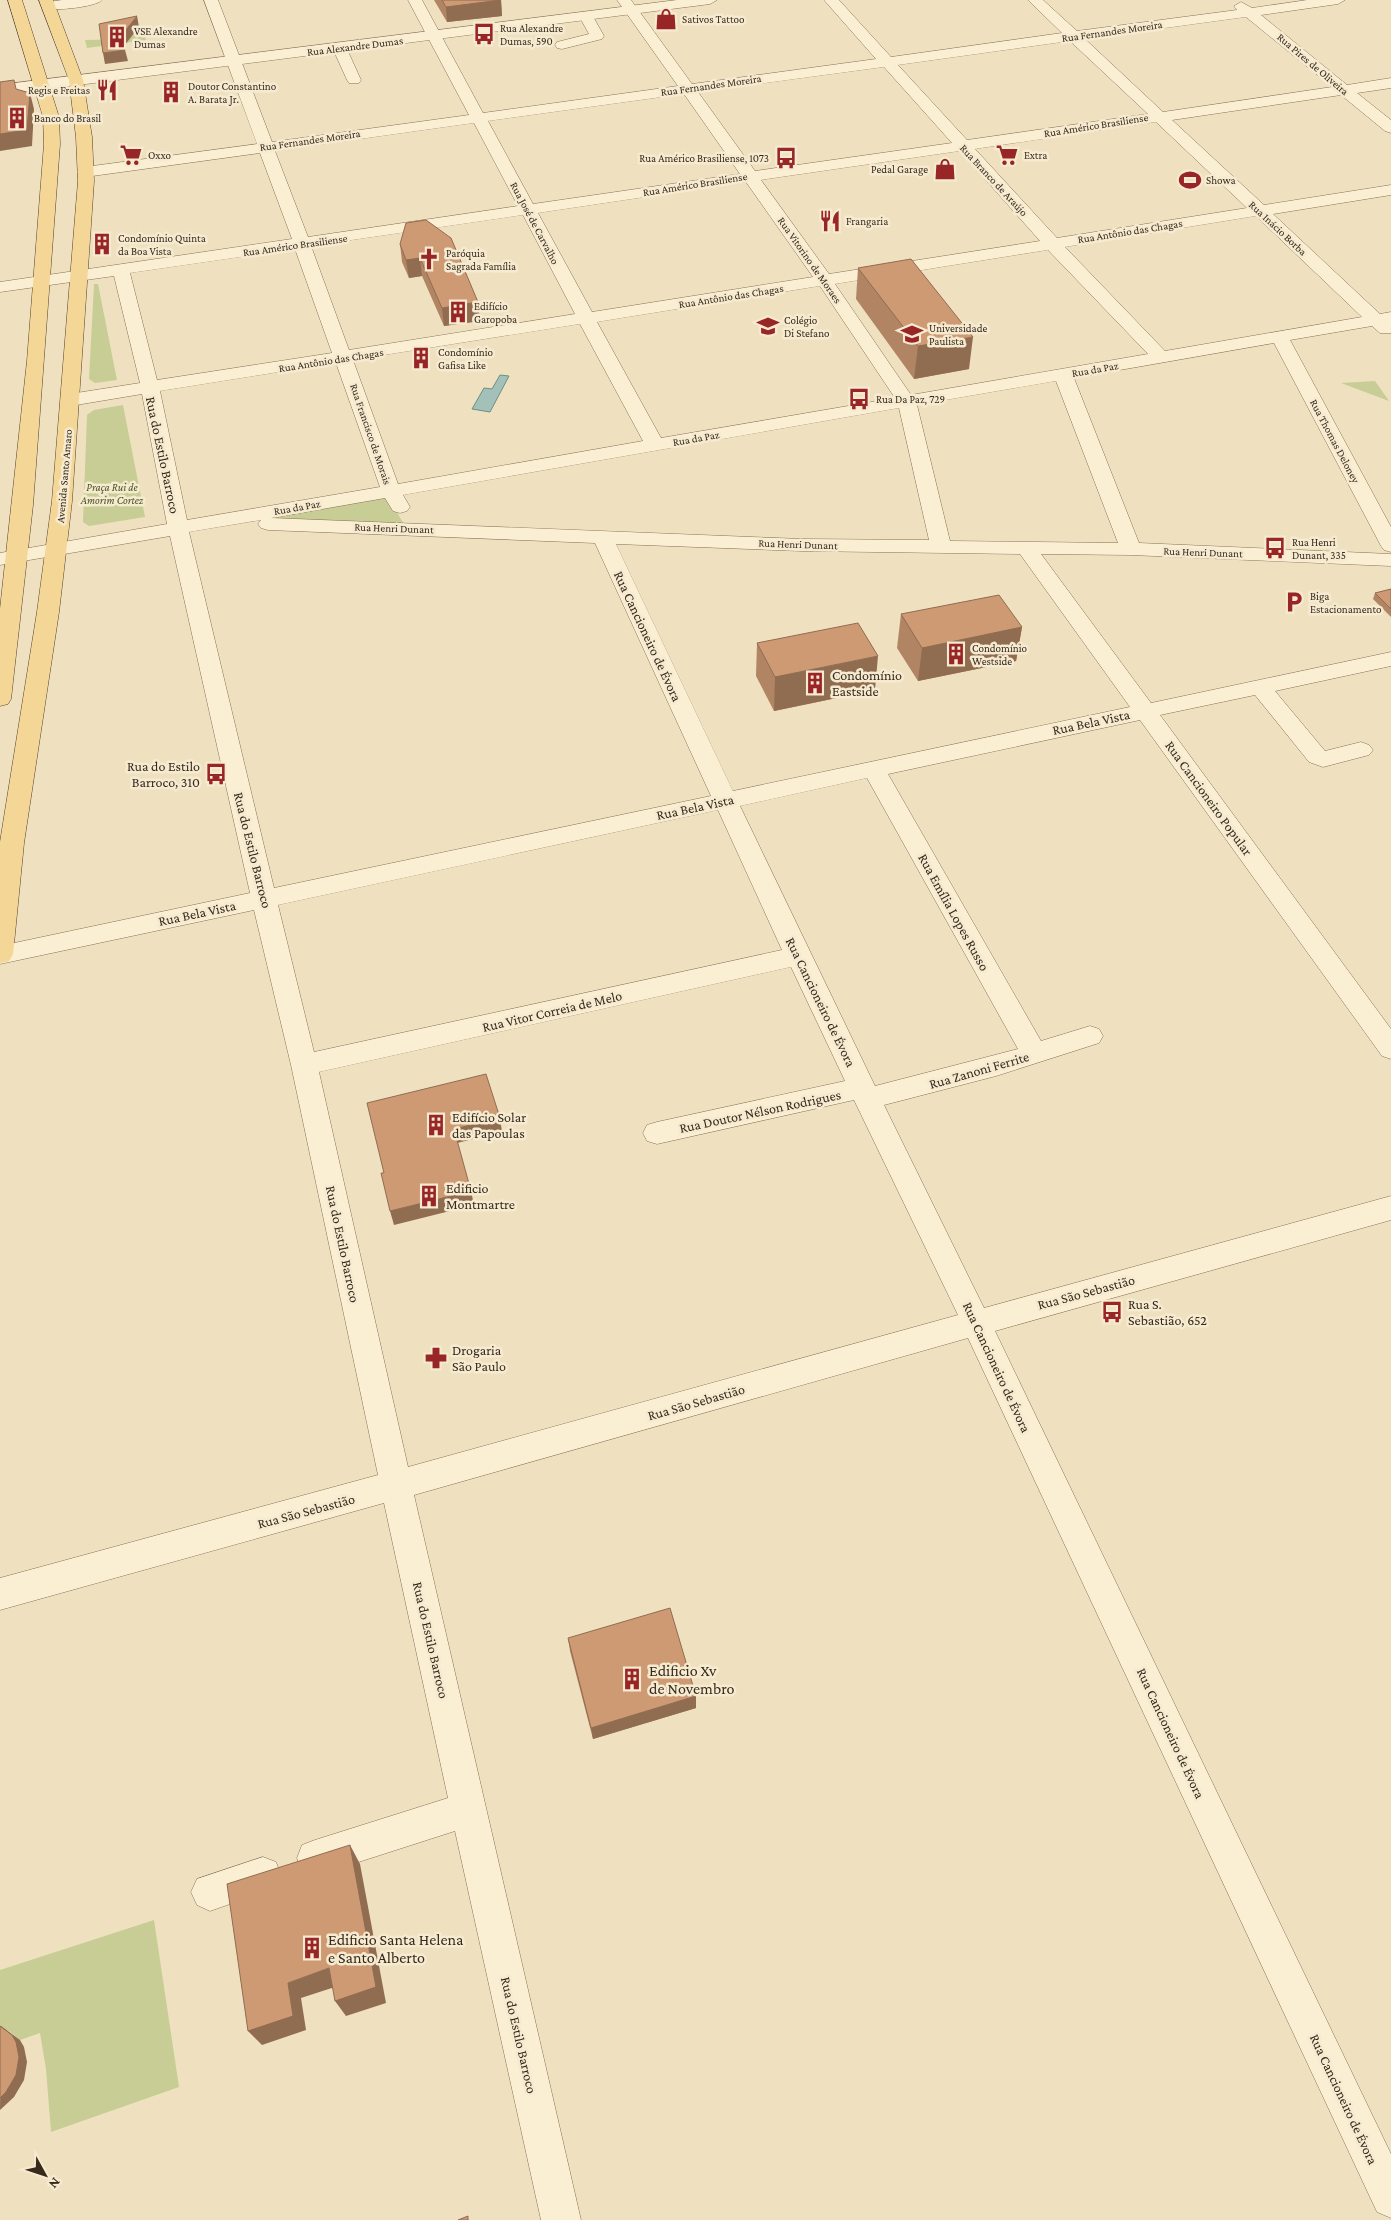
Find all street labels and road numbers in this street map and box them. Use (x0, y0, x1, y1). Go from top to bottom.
street label: Rua Fernandes Moreira (1061, 18, 1163, 44)
street label: Rua Pires de Oliveira (1275, 31, 1351, 97)
street label: Rua Alexandre Dumas (306, 34, 404, 58)
street label: Rua Fernandes Moreira (660, 72, 762, 98)
street label: Rua Américo Brasiliense (1043, 111, 1149, 139)
street label: Rua Fernandes Moreira (259, 127, 361, 153)
street label: Rua Branco de Araújo (957, 142, 1031, 219)
street label: Rua Américo Brasiliense (642, 170, 748, 198)
street label: Rua José de Carvalho (507, 180, 562, 267)
street label: Rua Inácio Borba (1247, 198, 1309, 258)
street label: Rua Vitorino de Moraes (776, 215, 844, 305)
street label: Rua Antônio das Chagas (1077, 217, 1183, 246)
street label: Rua Américo Brasiliense (242, 232, 348, 258)
street label: Rua Antônio das Chagas (678, 282, 784, 311)
street label: Rua Antônio das Chagas (278, 346, 384, 375)
street label: Rua da Paz (1071, 359, 1120, 379)
street label: Rua Francisco de Morais (348, 382, 394, 486)
street label: Rua do Estilo Barroco (143, 395, 183, 515)
street label: Rua Thomas Deloney (1307, 397, 1363, 486)
street label: Avenida Santo Amaro (54, 428, 74, 523)
street label: Rua da Paz (672, 428, 721, 448)
street label: Rua da Paz (273, 497, 322, 517)
street label: Rua Henri Dunant (354, 521, 434, 535)
street label: Rua Henri Dunant (758, 537, 838, 551)
street label: Rua Henri Dunant (1163, 545, 1243, 559)
street label: Rua Cancioneiro de Évora (611, 568, 686, 704)
street label: Rua Bela Vista (1051, 706, 1132, 738)
street label: Rua Cancioneiro Popular (1162, 738, 1256, 859)
street label: Rua do Estilo Barroco (231, 790, 275, 910)
street label: Rua Bela Vista (655, 791, 736, 823)
street label: Rua Emília Lopes Russo (915, 851, 993, 973)
street label: Rua Bela Vista (157, 897, 238, 929)
street label: Rua Cancioneiro de Évora (783, 935, 860, 1070)
street label: Rua Vitor Correia de Melo (481, 987, 623, 1035)
street label: Rua Zanoni Ferrite (927, 1048, 1031, 1092)
street label: Rua Doutor Nélson Rodrigues (678, 1086, 842, 1136)
street label: Rua do Estilo Barroco (323, 1184, 363, 1304)
street label: Rua São Sebastião (1036, 1271, 1137, 1313)
street label: Rua Cancioneiro de Évora (960, 1299, 1035, 1435)
street label: Rua São Sebastião (646, 1380, 746, 1424)
street label: Rua São Sebastião (256, 1490, 357, 1532)
street label: Rua do Estilo Barroco (410, 1580, 452, 1700)
street label: Rua Cancioneiro de Évora (1134, 1665, 1209, 1801)
street label: Rua do Estilo Barroco (498, 1975, 540, 2095)
street label: Rua Cancioneiro de Évora (1307, 2031, 1382, 2167)

